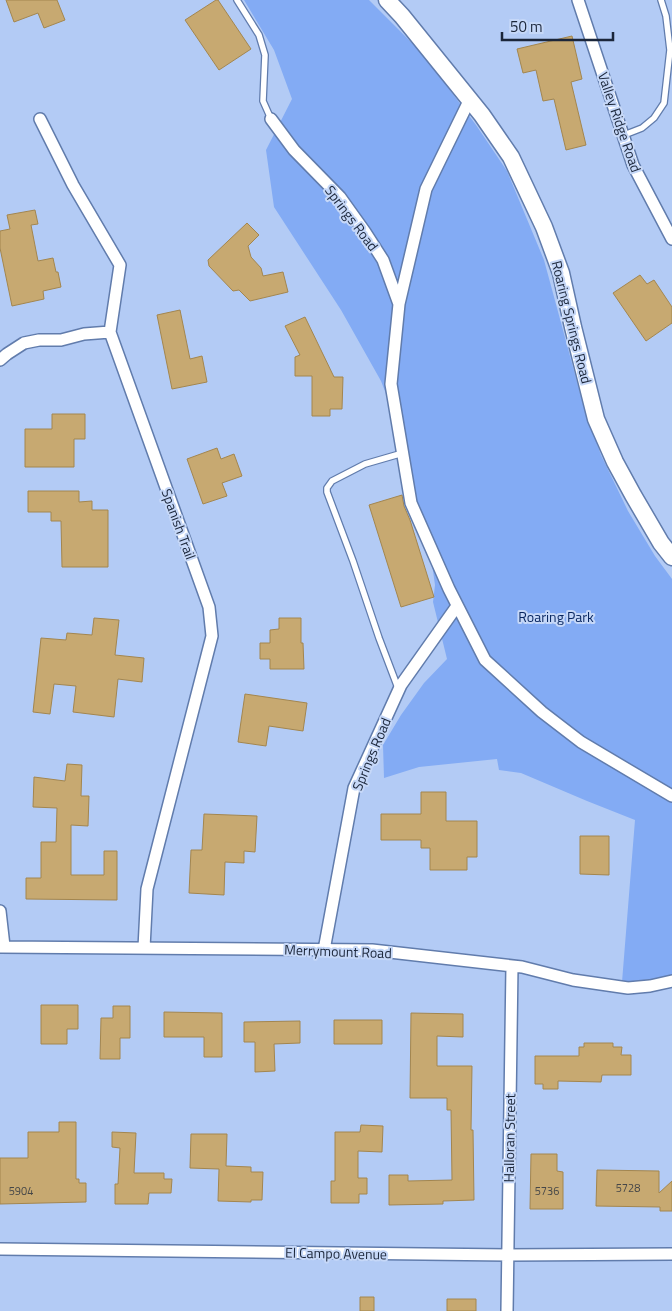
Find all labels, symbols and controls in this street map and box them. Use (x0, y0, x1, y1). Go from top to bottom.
scale bar (502, 10, 613, 42)
text: 50 m (510, 15, 543, 38)
street label: Valley Ridge Road (593, 69, 647, 175)
street label: Springs Road (320, 181, 384, 255)
street label: Roaring Springs Road (547, 258, 597, 386)
street label: Spanish Trail (156, 486, 202, 562)
park label: Roaring Park (518, 606, 594, 627)
street label: Springs Road (346, 714, 396, 794)
street label: Merrymount Road (284, 939, 392, 963)
street label: Halloran Street (498, 1093, 520, 1183)
house number: 5728 (616, 1180, 640, 1196)
house number: 5904 (9, 1183, 33, 1199)
house number: 5736 (535, 1183, 559, 1199)
street label: El Campo Avenue (285, 1242, 387, 1264)

